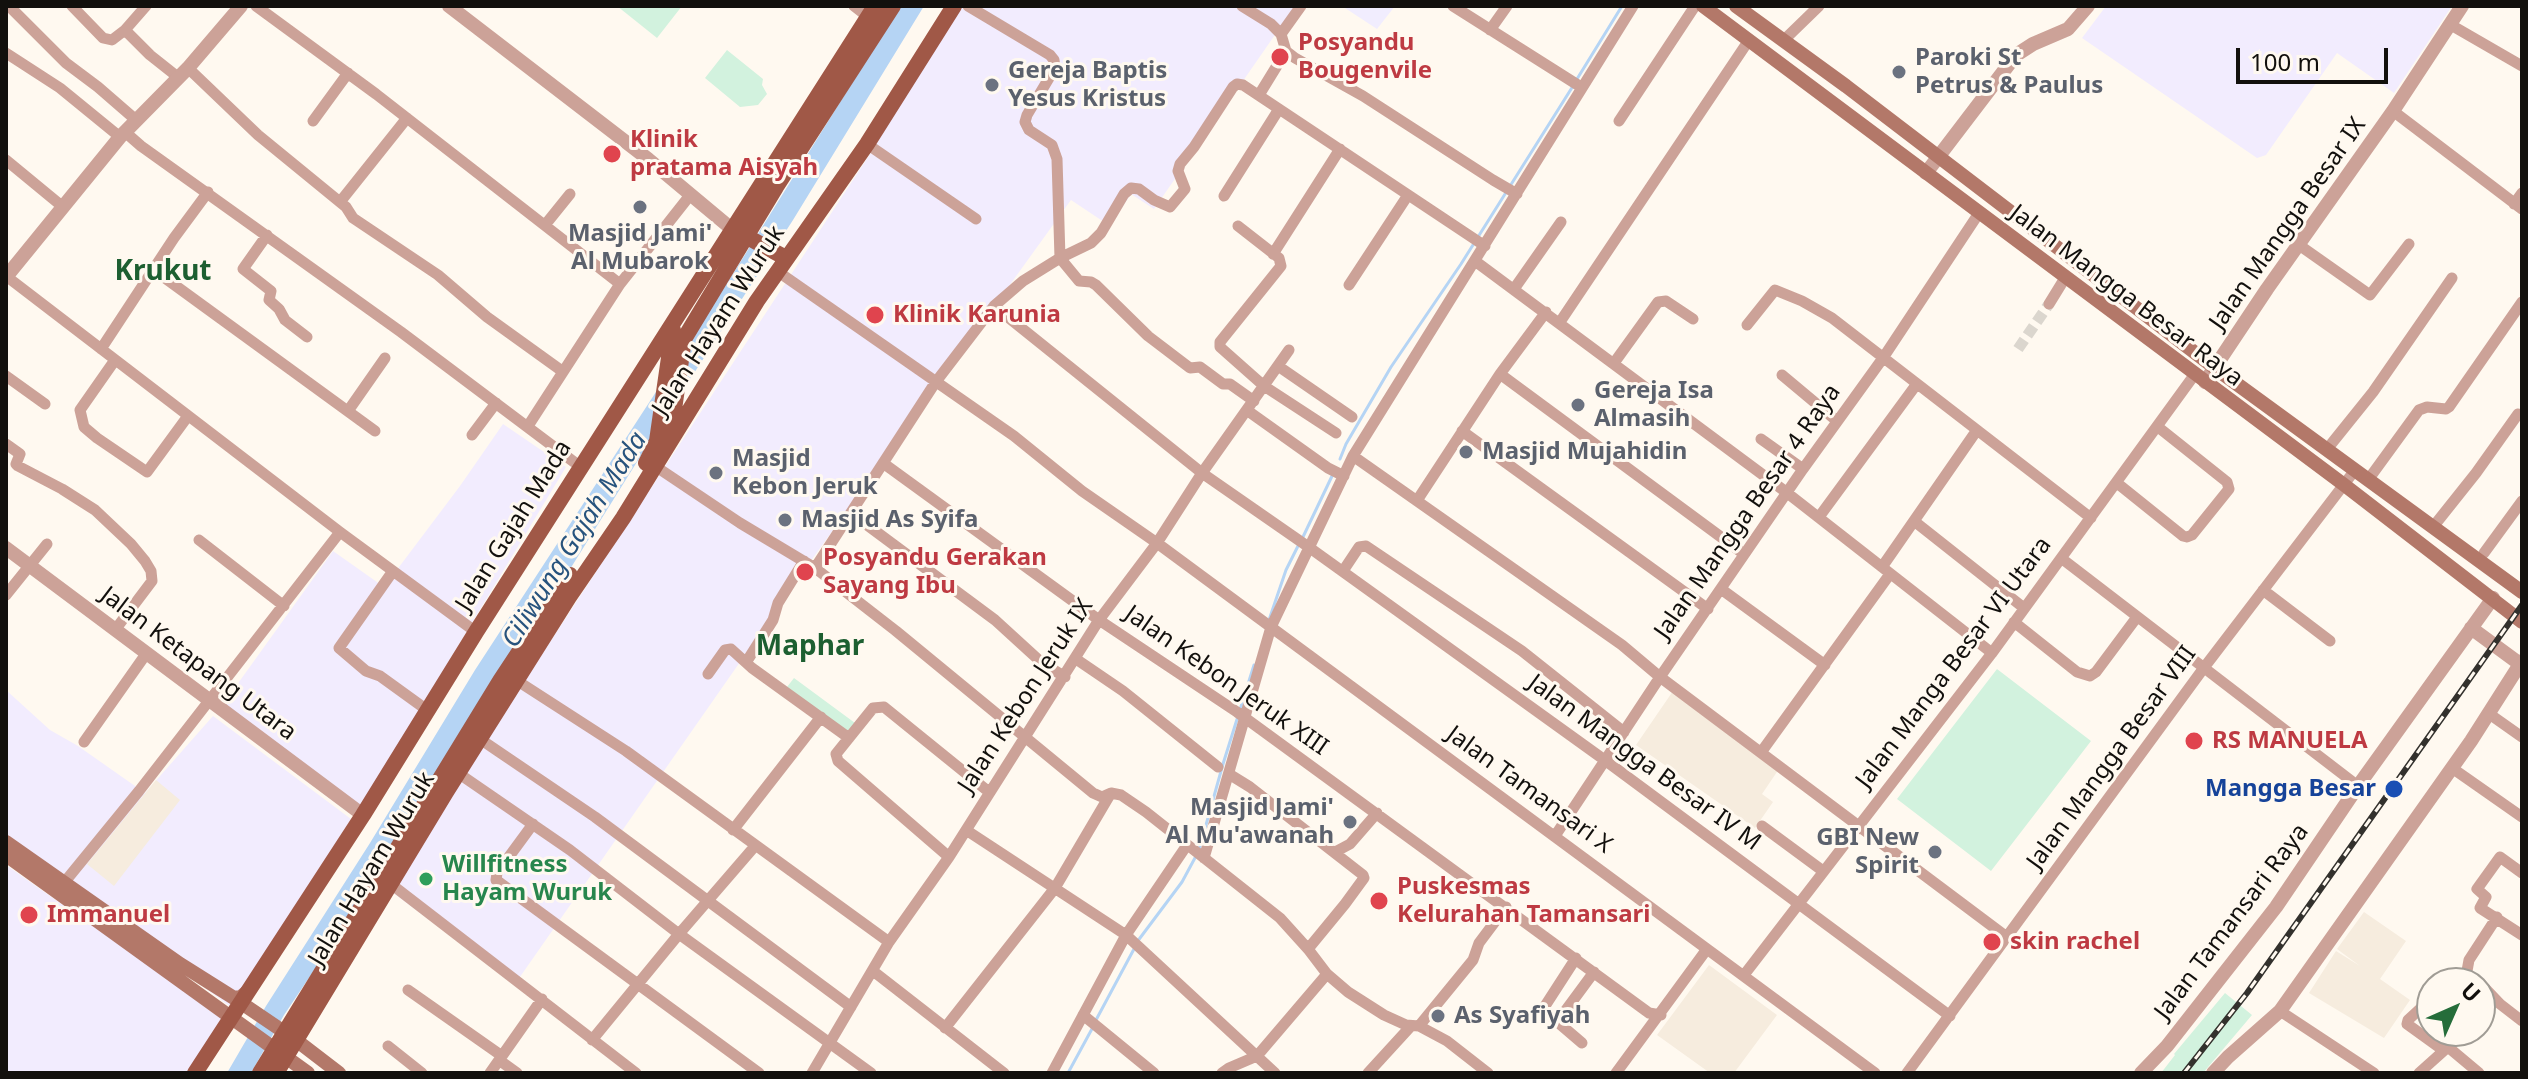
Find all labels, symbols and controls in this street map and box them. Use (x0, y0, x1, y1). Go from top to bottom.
place label: Posyandu Bougenvile (1298, 29, 1432, 85)
scale bar (2240, 32, 2392, 82)
place label: Paroki St Petrus & Paulus (1915, 44, 2103, 100)
text: 100 m (2250, 45, 2320, 78)
marker: Posyandu Bougenvile (1269, 46, 1291, 68)
place label: Gereja Baptis Yesus Kristus (1008, 57, 1167, 113)
marker: Paroki St Petrus & Paulus (1890, 63, 1908, 81)
marker: Gereja Baptis Yesus Kristus (983, 76, 1001, 94)
street label: Jalan Mangga Besar IX (2204, 112, 2372, 336)
place label: Klinik pratama Aisyah (630, 126, 818, 182)
marker: Klinik pratama Aisyah (601, 143, 623, 165)
marker: Masjid Jami' Al Mubarok (631, 198, 649, 216)
street label: Jalan Mangga Besar Raya (2004, 199, 2248, 393)
place label: Masjid Jami' Al Mubarok (568, 220, 712, 276)
street label: Jalan Hayam Wuruk (647, 221, 791, 421)
district label: Krukut (114, 255, 212, 289)
place label: Klinik Karunia (893, 301, 1061, 329)
marker: Klinik Karunia (864, 304, 886, 326)
place label: Gereja Isa Almasih (1594, 377, 1714, 433)
street label: Jalan Mangga Besar 4 Raya (1649, 379, 1847, 645)
marker: Gereja Isa Almasih (1569, 396, 1587, 414)
water label: Ciliwung Gajah Mada (496, 426, 654, 654)
street label: Jalan Gajah Mada (450, 435, 578, 617)
place label: Masjid Mujahidin (1482, 438, 1687, 466)
marker: Masjid Mujahidin (1457, 443, 1475, 461)
place label: Masjid Kebon Jeruk (732, 445, 878, 501)
marker: Masjid Kebon Jeruk (707, 464, 725, 482)
place label: Masjid As Syifa (801, 506, 978, 534)
marker: Masjid As Syifa (776, 511, 794, 529)
street label: Jalan Manga Besar VI Utara (1850, 532, 2058, 794)
place label: Posyandu Gerakan Sayang Ibu (823, 544, 1047, 600)
marker: Posyandu Gerakan Sayang Ibu (794, 561, 816, 583)
street label: Jalan Ketapang Utara (94, 581, 302, 747)
street label: Jalan Kebon Jeruk IX (952, 594, 1100, 798)
street label: Jalan Kebon Jeruk XIII (1119, 600, 1333, 762)
district label: Maphar (756, 630, 864, 664)
street label: Jalan Mangga Besar VIII (2021, 641, 2203, 875)
street label: Jalan Mangga Besar IV M (1522, 669, 1766, 857)
street label: Jalan Tamansari X (1441, 720, 1617, 860)
place label: RS MANUELA (2212, 727, 2368, 755)
marker: RS MANUELA (2183, 730, 2205, 752)
street label: Jalan Hayam Wuruk (303, 767, 441, 971)
place label: Mangga Besar (2205, 775, 2376, 803)
marker: Mangga Besar (2383, 778, 2405, 800)
place label: Masjid Jami' Al Mu'awanah (1165, 794, 1334, 850)
marker: Masjid Jami' Al Mu'awanah (1341, 813, 1359, 831)
street label: Jalan Tamansari Raya (2149, 818, 2315, 1026)
place label: GBI New Spirit (1816, 824, 1919, 880)
marker: GBI New Spirit (1926, 843, 1944, 861)
place label: Willfitness Hayam Wuruk (442, 851, 612, 907)
marker: Willfitness Hayam Wuruk (417, 870, 435, 888)
place label: Puskesmas Kelurahan Tamansari (1397, 873, 1650, 929)
marker: Puskesmas Kelurahan Tamansari (1368, 890, 1390, 912)
place label: Immanuel (47, 901, 170, 929)
marker: Immanuel (18, 904, 40, 926)
place label: skin rachel (2010, 928, 2140, 956)
marker: skin rachel (1981, 931, 2003, 953)
north arrow (2416, 967, 2496, 1047)
text: U (2455, 975, 2488, 1008)
place label: As Syafiyah (1454, 1002, 1590, 1030)
marker: As Syafiyah (1429, 1007, 1447, 1025)

